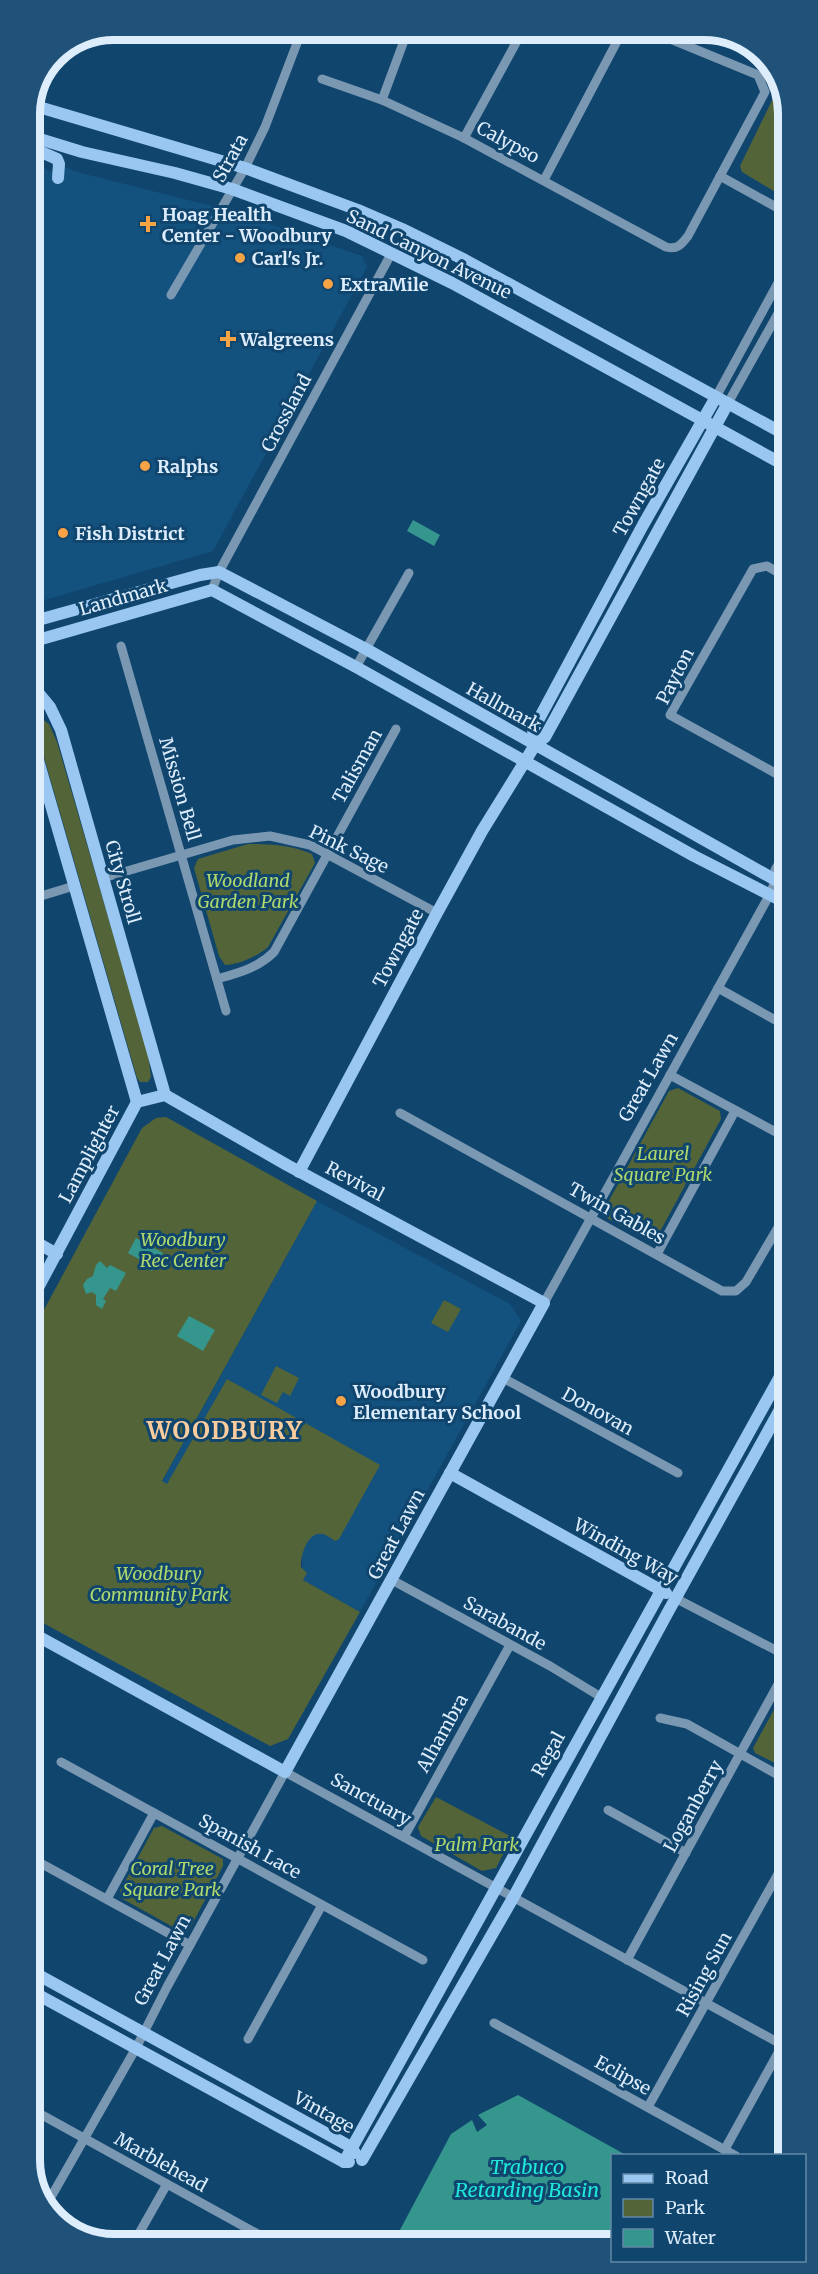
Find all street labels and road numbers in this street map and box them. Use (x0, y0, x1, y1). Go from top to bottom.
street label: Calypso (473, 116, 543, 168)
street label: Strata (207, 129, 253, 186)
street label: Sand Canyon Avenue (343, 204, 515, 304)
street label: Crossland (256, 370, 316, 456)
street label: Towngate (608, 454, 670, 540)
street label: Landmark (76, 573, 170, 621)
street label: Payton (651, 644, 699, 708)
street label: Hallmark (463, 677, 546, 737)
street label: Talisman (327, 725, 387, 807)
street label: Mission Bell (154, 735, 206, 844)
street label: Pink Sage (305, 820, 393, 878)
street label: City Stroll (100, 838, 146, 927)
street label: Towngate (368, 905, 428, 991)
street label: Great Lawn (613, 1028, 683, 1126)
street label: Lamplighter (54, 1101, 124, 1207)
street label: Revival (322, 1156, 389, 1206)
street label: Twin Gables (564, 1177, 670, 1249)
street label: Donovan (558, 1382, 638, 1440)
street label: Great Lawn (363, 1485, 429, 1583)
street label: Winding Way (569, 1512, 683, 1589)
street label: Sarabande (460, 1591, 550, 1655)
street label: Alhambra (411, 1690, 473, 1777)
street label: Regal (526, 1727, 570, 1781)
street label: Loganberry (658, 1755, 728, 1856)
street label: Sanctuary (327, 1767, 416, 1831)
street label: Spanish Lace (195, 1808, 305, 1884)
street label: Great Lawn (129, 1911, 195, 2009)
street label: Rising Sun (671, 1928, 737, 2020)
street label: Eclipse (591, 2050, 655, 2100)
street label: Vintage (289, 2085, 359, 2138)
street label: Marblehead (111, 2127, 212, 2197)

